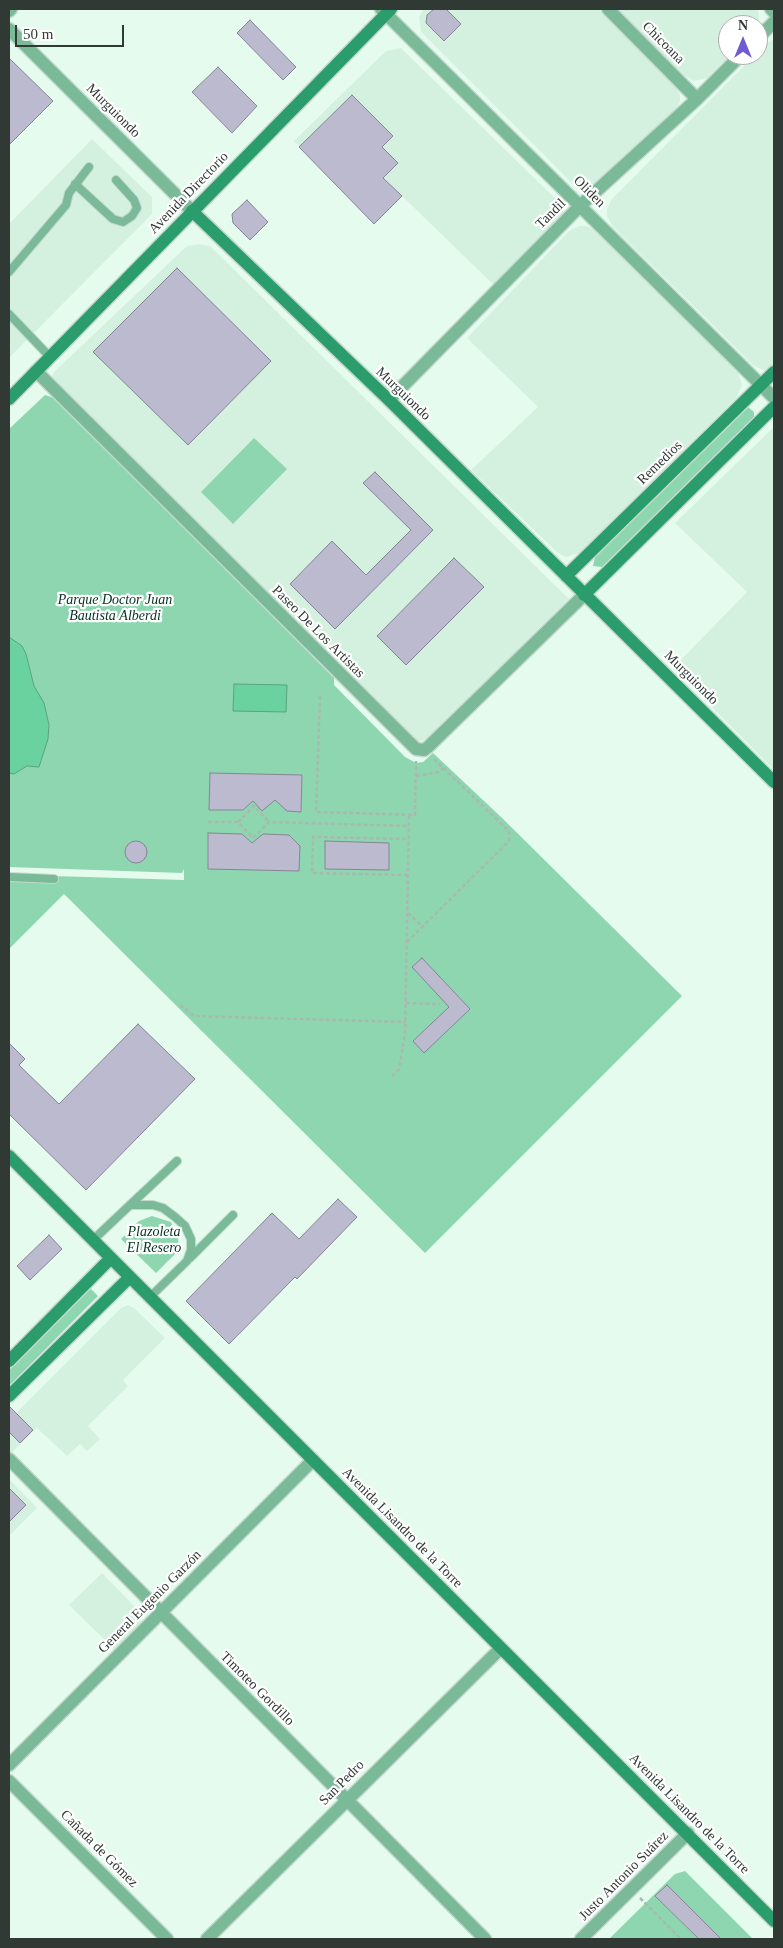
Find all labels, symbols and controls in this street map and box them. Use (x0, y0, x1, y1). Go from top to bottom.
scale bar (18, 15, 126, 47)
north arrow (718, 15, 768, 65)
street label: Chicoana (638, 18, 688, 68)
text: N (738, 18, 748, 33)
text: 50 m (23, 26, 53, 42)
street label: Murguiondo (82, 80, 144, 142)
street label: Avenida Directorio (146, 149, 232, 237)
street label: Oliden (570, 173, 608, 211)
street label: Tandil (532, 195, 570, 233)
street label: Murguiondo (372, 364, 434, 424)
street label: Remedios (634, 438, 686, 488)
street label: Paseo De Los Artistas (268, 582, 368, 682)
park label: Parque Doctor Juan Bautista Alberdi (58, 592, 172, 624)
street label: Murguiondo (660, 647, 722, 709)
park label: Plazoleta El Resero (127, 1224, 181, 1256)
street label: Avenida Lisandro de la Torre (338, 1464, 466, 1592)
street label: General Eugenio Garzón (95, 1547, 205, 1657)
street label: Timoteo Gordillo (216, 1648, 298, 1730)
street label: Avenida Lisandro de la Torre (625, 1750, 753, 1878)
street label: San Pedro (316, 1757, 368, 1809)
street label: Cañada de Gómez (57, 1807, 141, 1891)
street label: Justo Antonio Suárez (576, 1828, 672, 1924)

